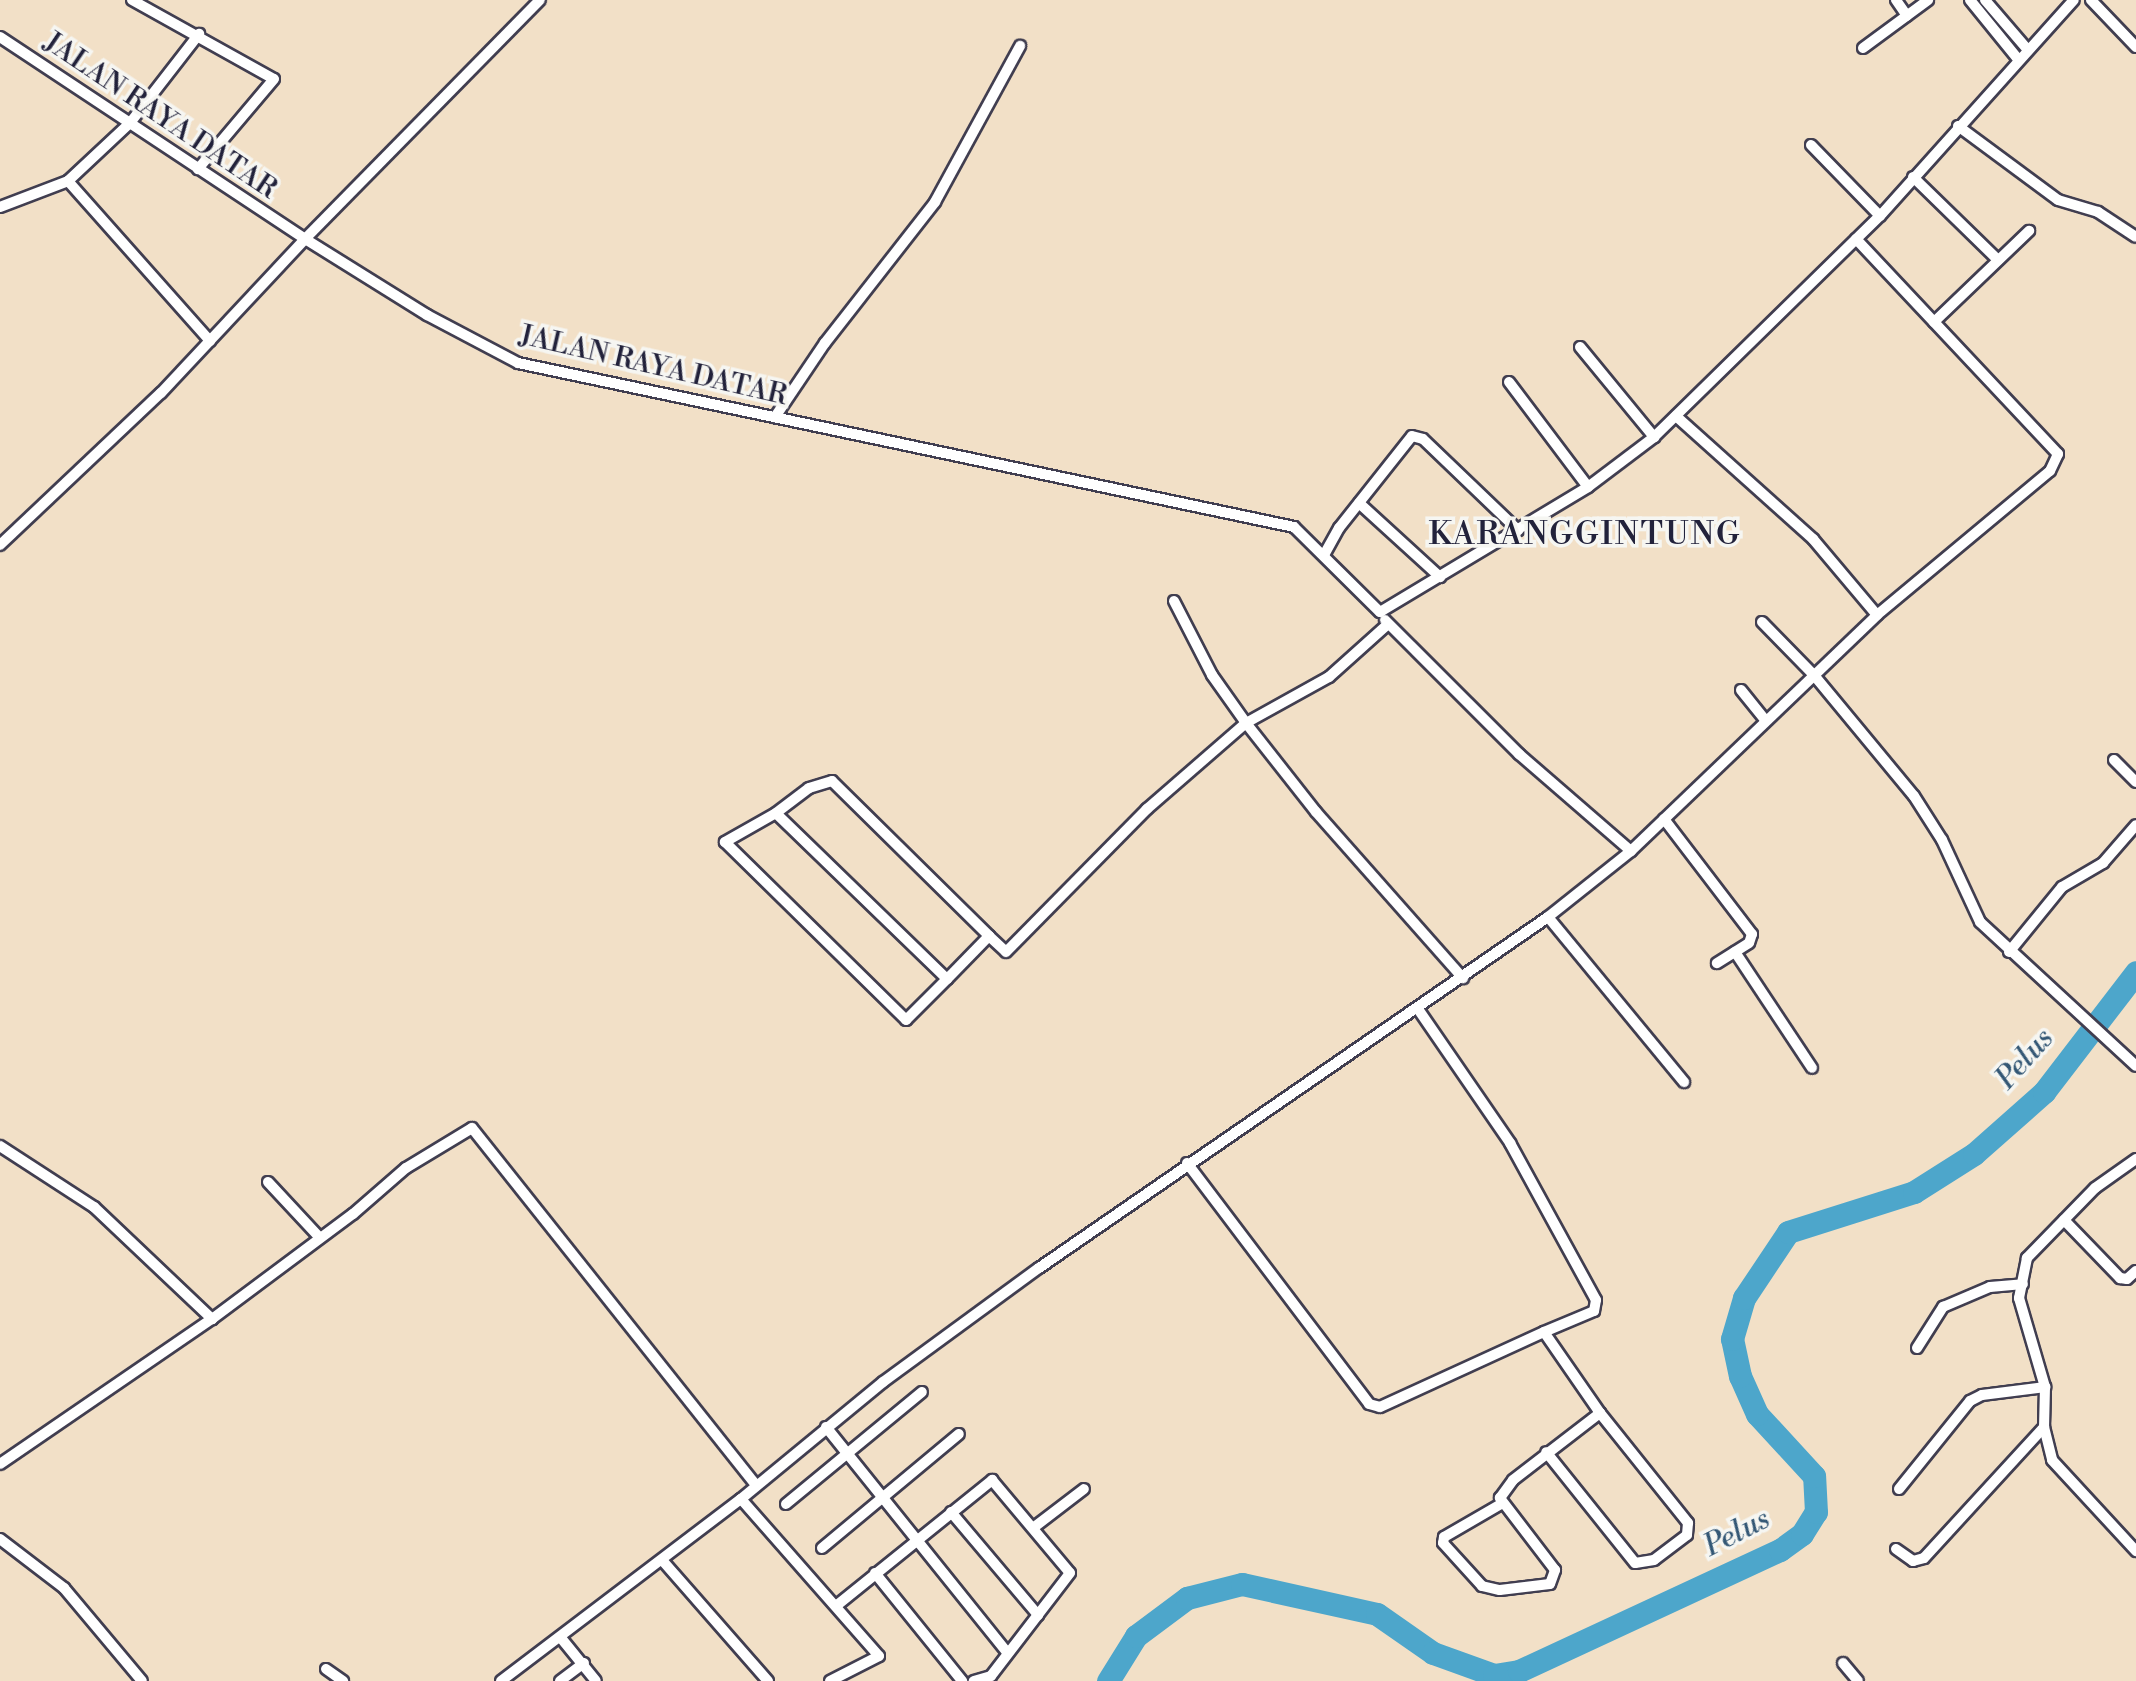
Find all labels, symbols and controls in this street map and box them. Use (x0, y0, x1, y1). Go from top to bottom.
street label: JALAN RAYA DATAR (37, 26, 283, 206)
street label: JALAN RAYA DATAR (516, 319, 790, 413)
district label: KARANGGINTUNG (1430, 515, 1740, 553)
water label: Pelus (1989, 1021, 2061, 1097)
water label: Pelus (1698, 1501, 1776, 1565)

